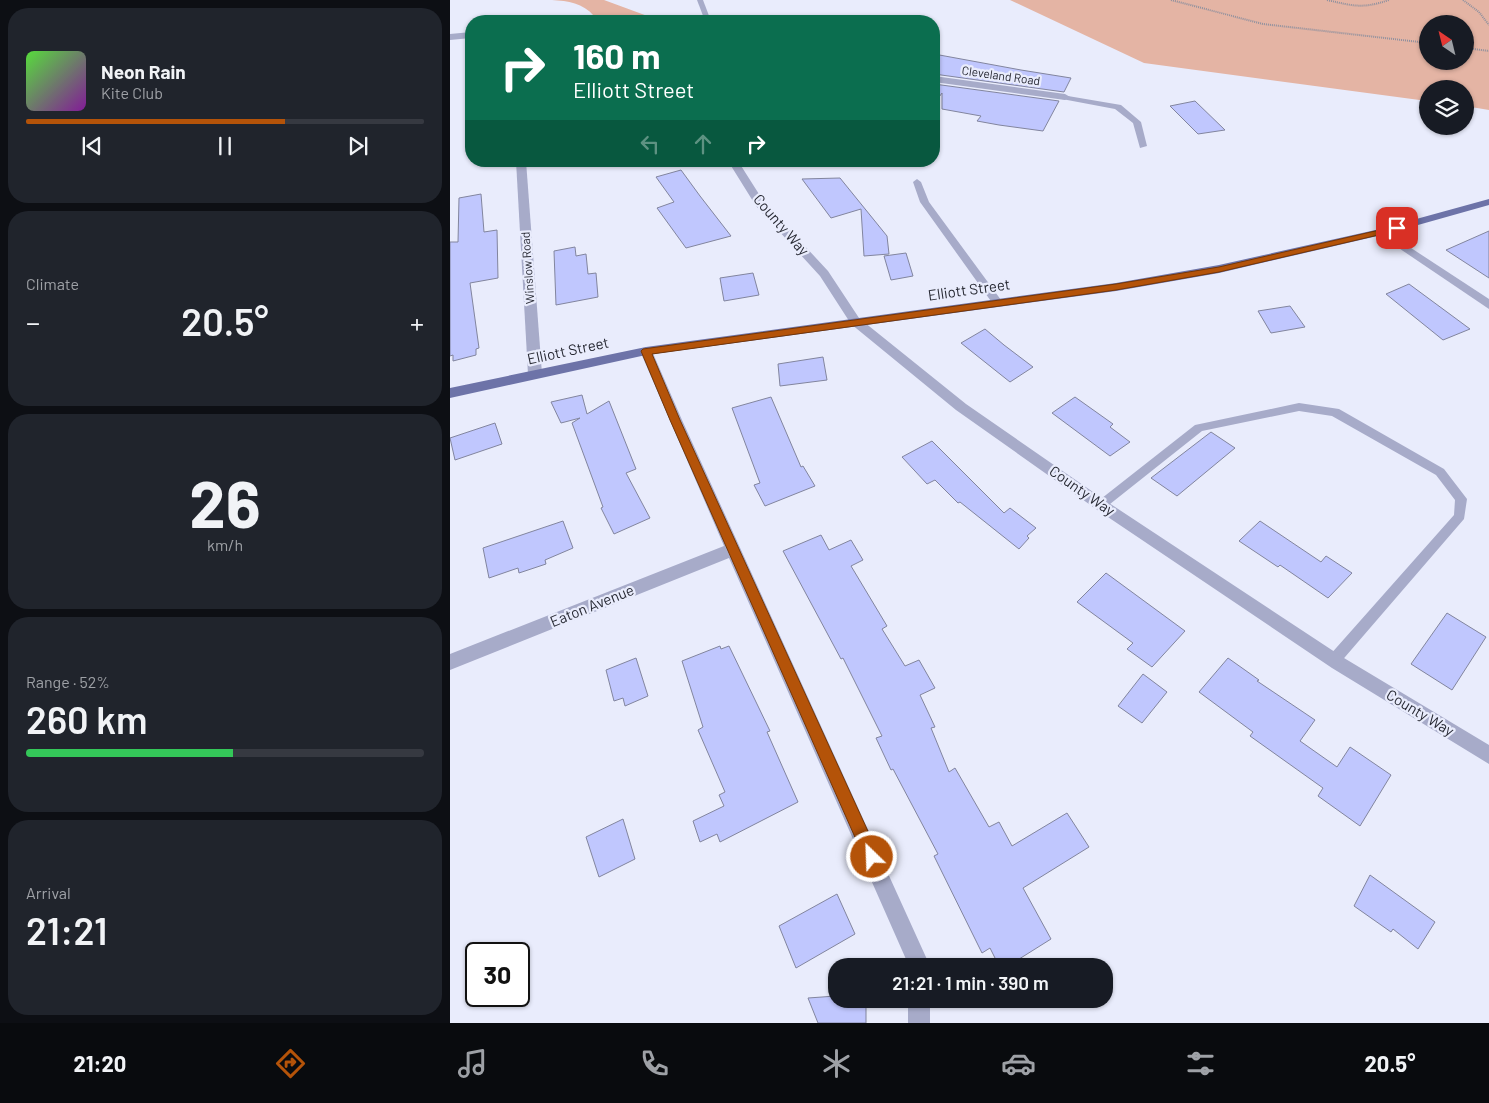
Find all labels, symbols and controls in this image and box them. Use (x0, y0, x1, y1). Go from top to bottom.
north arrow (1419, 15, 1474, 70)
map controls (1419, 15, 1474, 135)
text: 160 m (573, 34, 660, 76)
icon: right (490, 35, 555, 100)
text: Neon Rain (101, 60, 186, 83)
street label: Cleveland Road (961, 63, 1041, 87)
text: Elliott Street (573, 76, 694, 102)
button: layers (1419, 80, 1474, 135)
text: Kite Club (101, 83, 163, 102)
icon: left (636, 130, 664, 158)
icon: ahead (689, 130, 717, 158)
icon: right (742, 130, 770, 158)
icon: previous (78, 132, 106, 160)
icon: pause (211, 132, 239, 160)
icon: next (344, 132, 372, 160)
street label: County Way (750, 190, 813, 259)
pin (1376, 207, 1418, 249)
icon: arrive (1383, 214, 1411, 242)
street label: Winslow Road (517, 231, 537, 305)
text: Climate (26, 274, 79, 293)
street label: Elliott Street (927, 274, 1011, 304)
text: 20.5° (181, 298, 269, 344)
text: − (26, 305, 40, 339)
text: + (410, 305, 424, 339)
street label: Elliott Street (525, 333, 610, 367)
street label: County Way (1046, 461, 1119, 519)
text: 26 (189, 463, 261, 541)
text: km/h (207, 535, 243, 554)
street label: Eaton Avenue (547, 580, 636, 630)
text: Range · 52% (26, 672, 110, 691)
street label: County Way (1383, 685, 1458, 739)
text: 260 km (26, 696, 148, 742)
position arrow (845, 830, 897, 882)
text: Arrival (26, 883, 71, 902)
text: 21:21 (26, 907, 108, 953)
speed limit sign: 30 (465, 942, 530, 1007)
text: 21:21 · 1 min · 390 m (892, 971, 1049, 994)
icon: directions (273, 1046, 308, 1081)
icon: music (455, 1046, 490, 1081)
icon: phone (637, 1046, 672, 1081)
icon: climate (819, 1046, 854, 1081)
icon: car (1001, 1046, 1036, 1081)
icon: filters (1183, 1046, 1218, 1081)
text: 21:20 (73, 1050, 126, 1076)
text: 20.5° (1365, 1050, 1415, 1076)

